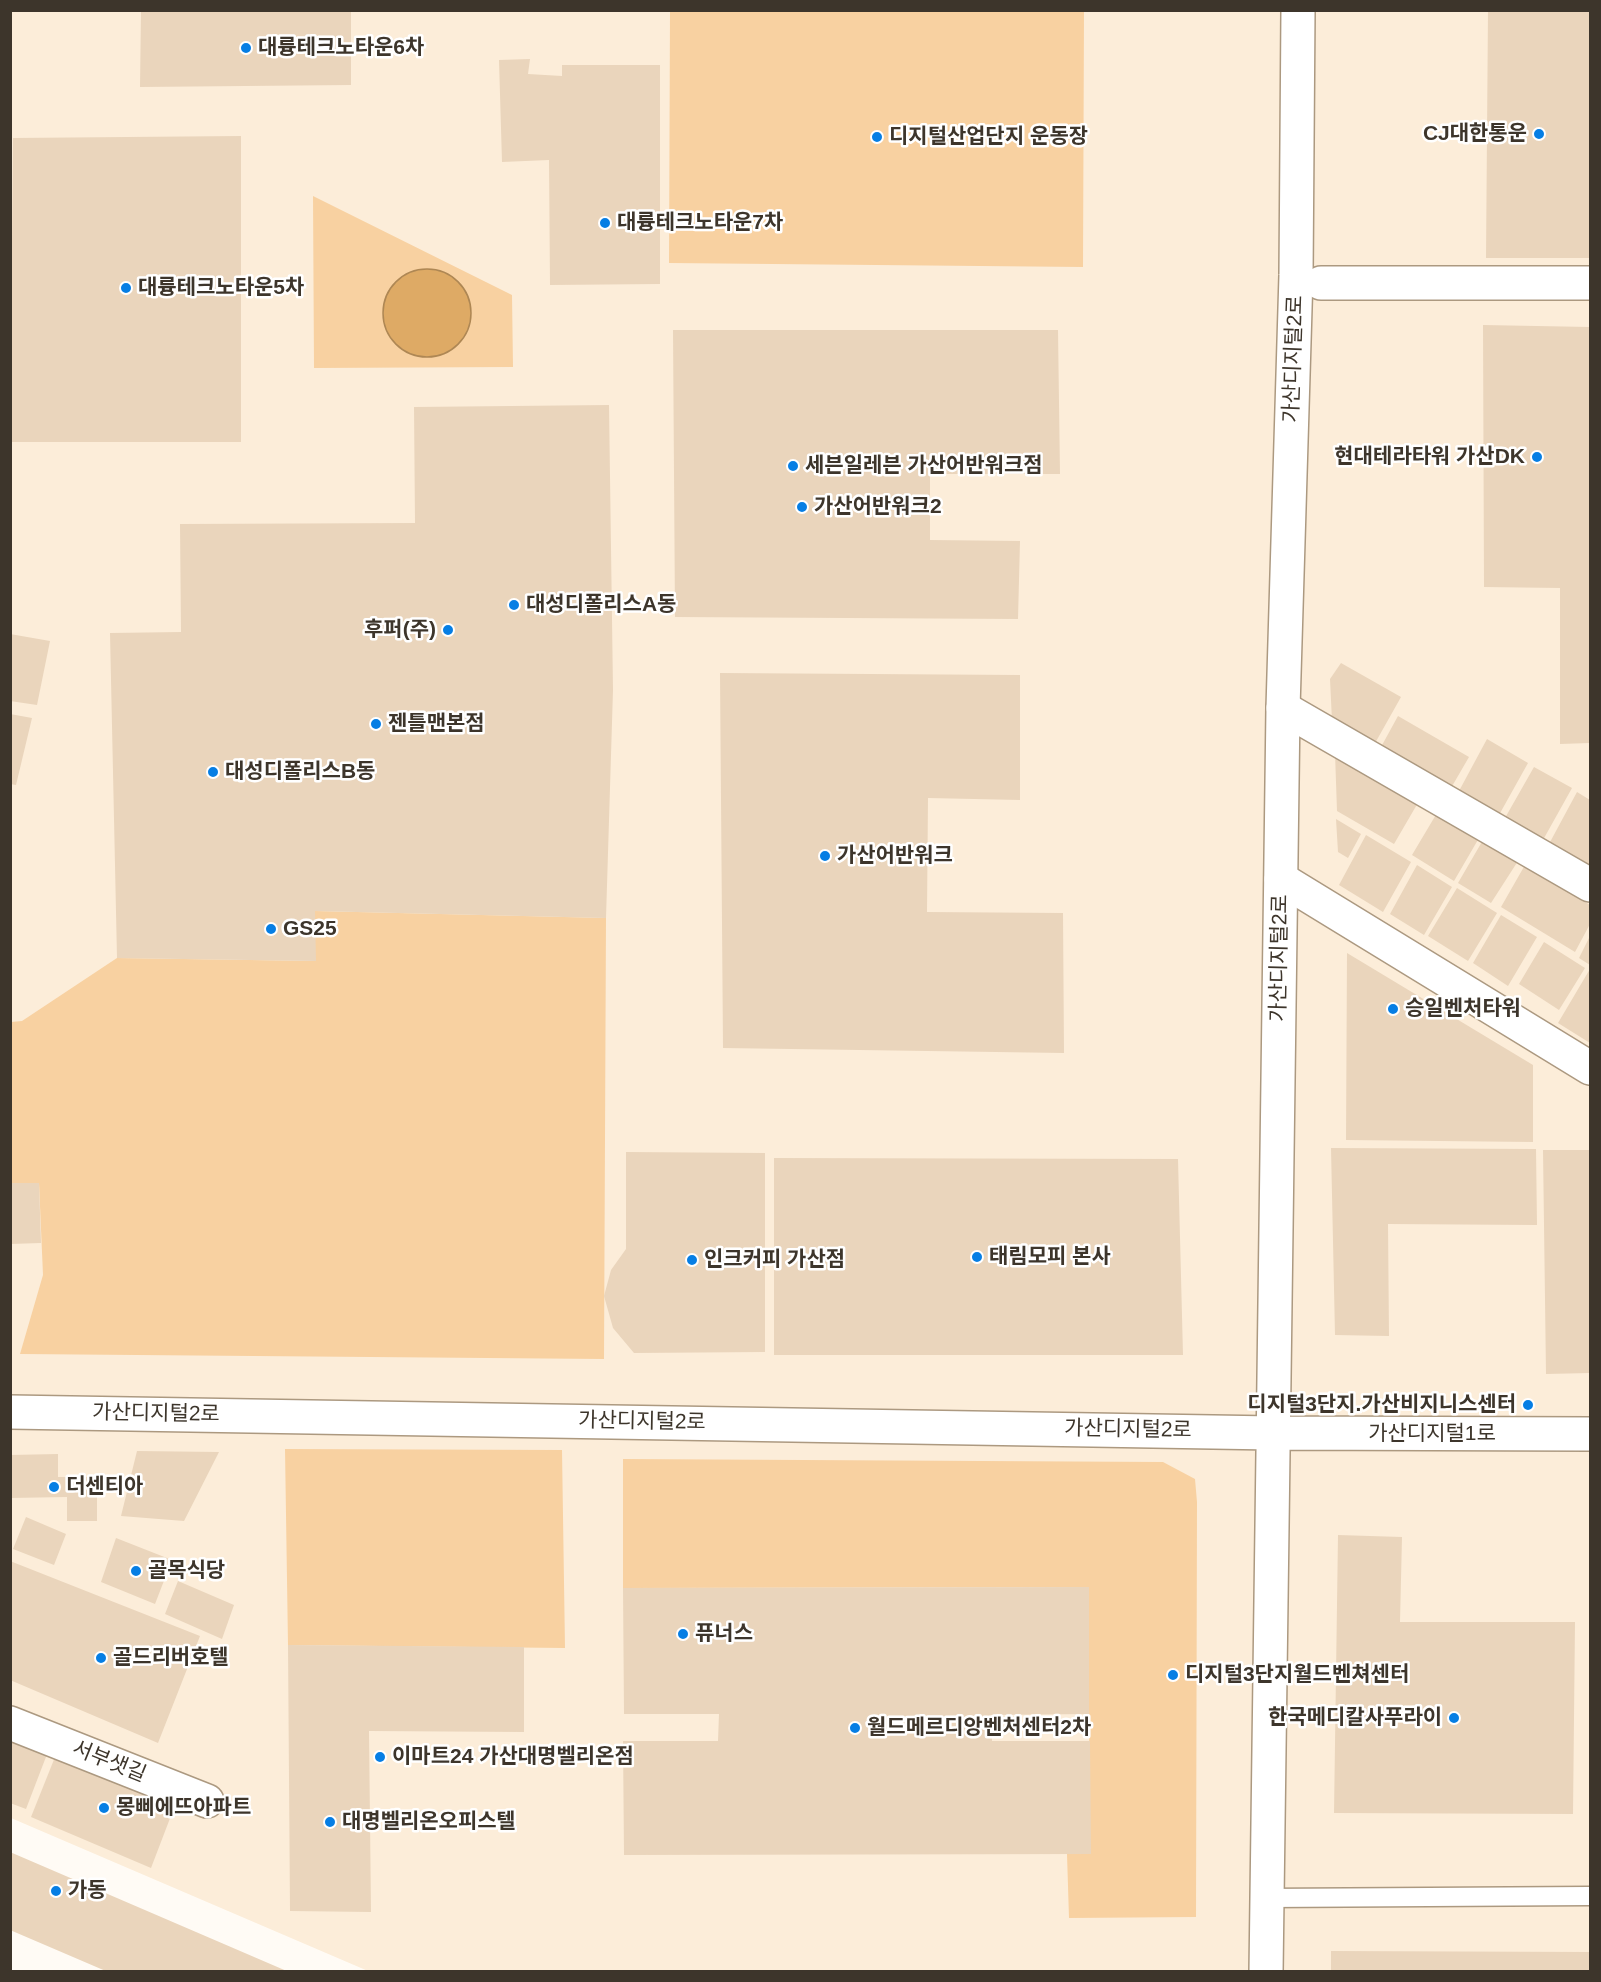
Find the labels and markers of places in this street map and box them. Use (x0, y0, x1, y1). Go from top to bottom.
place label: 대륭테크노타운6차 (258, 35, 424, 61)
marker: 대륭테크노타운6차 (239, 41, 253, 55)
place label: CJ대한통운 (1423, 121, 1527, 147)
place label: 디지털산업단지 운동장 (889, 124, 1088, 150)
marker: CJ대한통운 (1532, 127, 1546, 141)
marker: 디지털산업단지 운동장 (870, 130, 884, 144)
place label: 대륭테크노타운7차 (617, 210, 783, 236)
marker: 대륭테크노타운7차 (598, 216, 612, 230)
place label: 대륭테크노타운5차 (138, 275, 304, 301)
marker: 대륭테크노타운5차 (119, 281, 133, 295)
place label: 현대테라타워 가산DK (1334, 444, 1525, 470)
marker: 현대테라타워 가산DK (1530, 450, 1544, 464)
place label: 세븐일레븐 가산어반워크점 (805, 453, 1043, 479)
marker: 세븐일레븐 가산어반워크점 (786, 459, 800, 473)
place label: 가산어반워크2 (814, 494, 942, 520)
marker: 가산어반워크2 (795, 500, 809, 514)
place label: 대성디폴리스A동 (526, 592, 676, 618)
marker: 대성디폴리스A동 (507, 598, 521, 612)
place label: 후퍼(주) (364, 617, 436, 643)
marker: 후퍼(주) (441, 623, 455, 637)
place label: 젠틀맨본점 (388, 711, 485, 737)
marker: 젠틀맨본점 (369, 717, 383, 731)
place label: 대성디폴리스B동 (225, 759, 375, 785)
marker: 대성디폴리스B동 (206, 765, 220, 779)
place label: 가산어반워크 (837, 843, 953, 869)
marker: 가산어반워크 (818, 849, 832, 863)
place label: GS25 (283, 916, 337, 942)
marker: GS25 (264, 922, 278, 936)
place label: 승일벤처타워 (1405, 996, 1521, 1022)
marker: 승일벤처타워 (1386, 1002, 1400, 1016)
place label: 태림모피 본사 (989, 1244, 1111, 1270)
place label: 인크커피 가산점 (704, 1247, 845, 1273)
marker: 태림모피 본사 (970, 1250, 984, 1264)
marker: 인크커피 가산점 (685, 1253, 699, 1267)
place label: 디지털3단지.가산비지니스센터 (1247, 1392, 1516, 1418)
marker: 디지털3단지.가산비지니스센터 (1521, 1398, 1535, 1412)
place label: 더센티아 (66, 1474, 143, 1500)
marker: 더센티아 (47, 1480, 61, 1494)
place label: 골목식당 (148, 1558, 225, 1584)
marker: 골목식당 (129, 1564, 143, 1578)
place label: 퓨너스 (695, 1621, 753, 1647)
marker: 퓨너스 (676, 1627, 690, 1641)
place label: 골드리버호텔 (113, 1645, 229, 1671)
marker: 골드리버호텔 (94, 1651, 108, 1665)
place label: 디지털3단지월드벤쳐센터 (1185, 1662, 1409, 1688)
marker: 디지털3단지월드벤쳐센터 (1166, 1668, 1180, 1682)
place label: 한국메디칼사푸라이 (1268, 1705, 1442, 1731)
marker: 한국메디칼사푸라이 (1447, 1711, 1461, 1725)
place label: 월드메르디앙벤처센터2차 (867, 1715, 1091, 1741)
marker: 월드메르디앙벤처센터2차 (848, 1721, 862, 1735)
place label: 이마트24 가산대명벨리온점 (392, 1744, 634, 1770)
marker: 이마트24 가산대명벨리온점 (373, 1750, 387, 1764)
place label: 몽삐에뜨아파트 (116, 1795, 251, 1821)
marker: 몽삐에뜨아파트 (97, 1801, 111, 1815)
place label: 대명벨리온오피스텔 (342, 1809, 516, 1835)
marker: 대명벨리온오피스텔 (323, 1815, 337, 1829)
place label: 가동 (68, 1878, 107, 1904)
marker: 가동 (49, 1884, 63, 1898)

